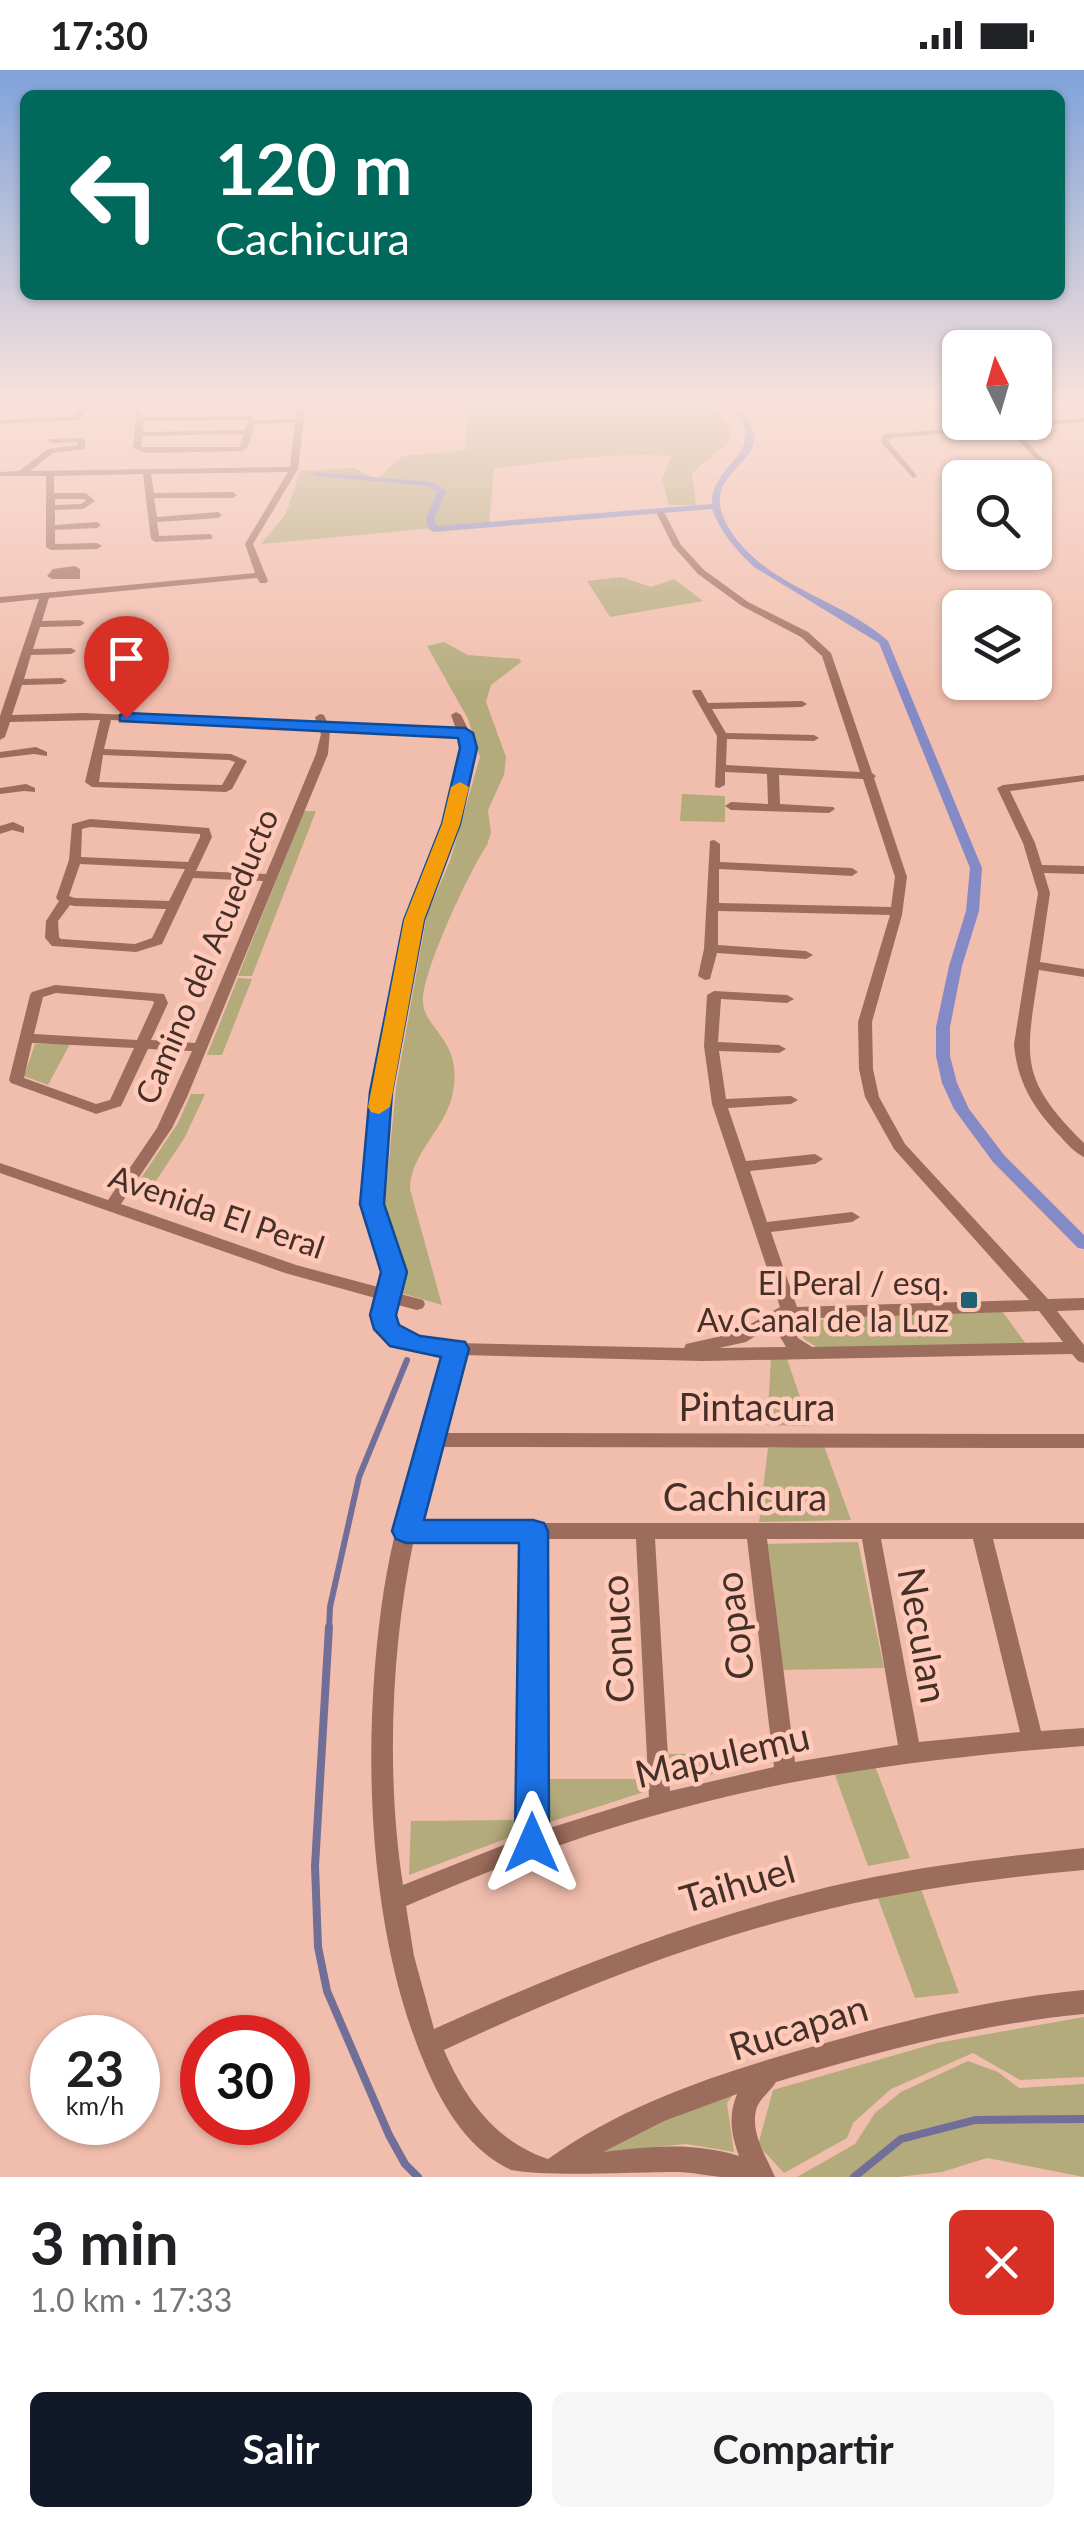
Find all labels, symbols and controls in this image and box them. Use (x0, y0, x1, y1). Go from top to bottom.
text: 17:30 (50, 12, 148, 58)
text: 120 m (215, 126, 412, 210)
icon: left (50, 130, 180, 260)
text: Cachicura (215, 211, 410, 265)
north arrow (942, 330, 1052, 440)
map controls (942, 330, 1052, 700)
button: search (942, 460, 1052, 570)
button: layers (942, 590, 1052, 700)
pin (84, 616, 169, 719)
icon: arrive (99, 631, 154, 686)
street label: Camino del Acueducto (126, 803, 286, 1109)
street label: Avenida El Peral (104, 1156, 330, 1266)
place label: El Peral / esq. Av.Canal de la Luz (697, 1263, 949, 1339)
marker: El Peral / esq. Av.Canal de la Luz (958, 1289, 980, 1311)
street label: Pintacura (678, 1383, 836, 1429)
street label: Cachicura (663, 1473, 827, 1519)
street label: Neculan (889, 1564, 959, 1706)
street label: Copao (704, 1569, 762, 1683)
street label: Conuco (590, 1574, 642, 1704)
street label: Mapulemu (630, 1712, 814, 1796)
position arrow (480, 1791, 584, 1895)
street label: Taihuel (674, 1845, 800, 1921)
street label: Rucapan (723, 1983, 873, 2069)
speed limit sign: 30 (180, 2015, 310, 2145)
text: 23 (66, 2038, 124, 2098)
text: km/h (66, 2090, 124, 2120)
text: 3 min (30, 2206, 179, 2278)
button: close (949, 2210, 1054, 2315)
text: 1.0 km · 17:33 (30, 2280, 232, 2319)
button: Salir (30, 2392, 532, 2507)
button: Compartir (552, 2392, 1054, 2507)

